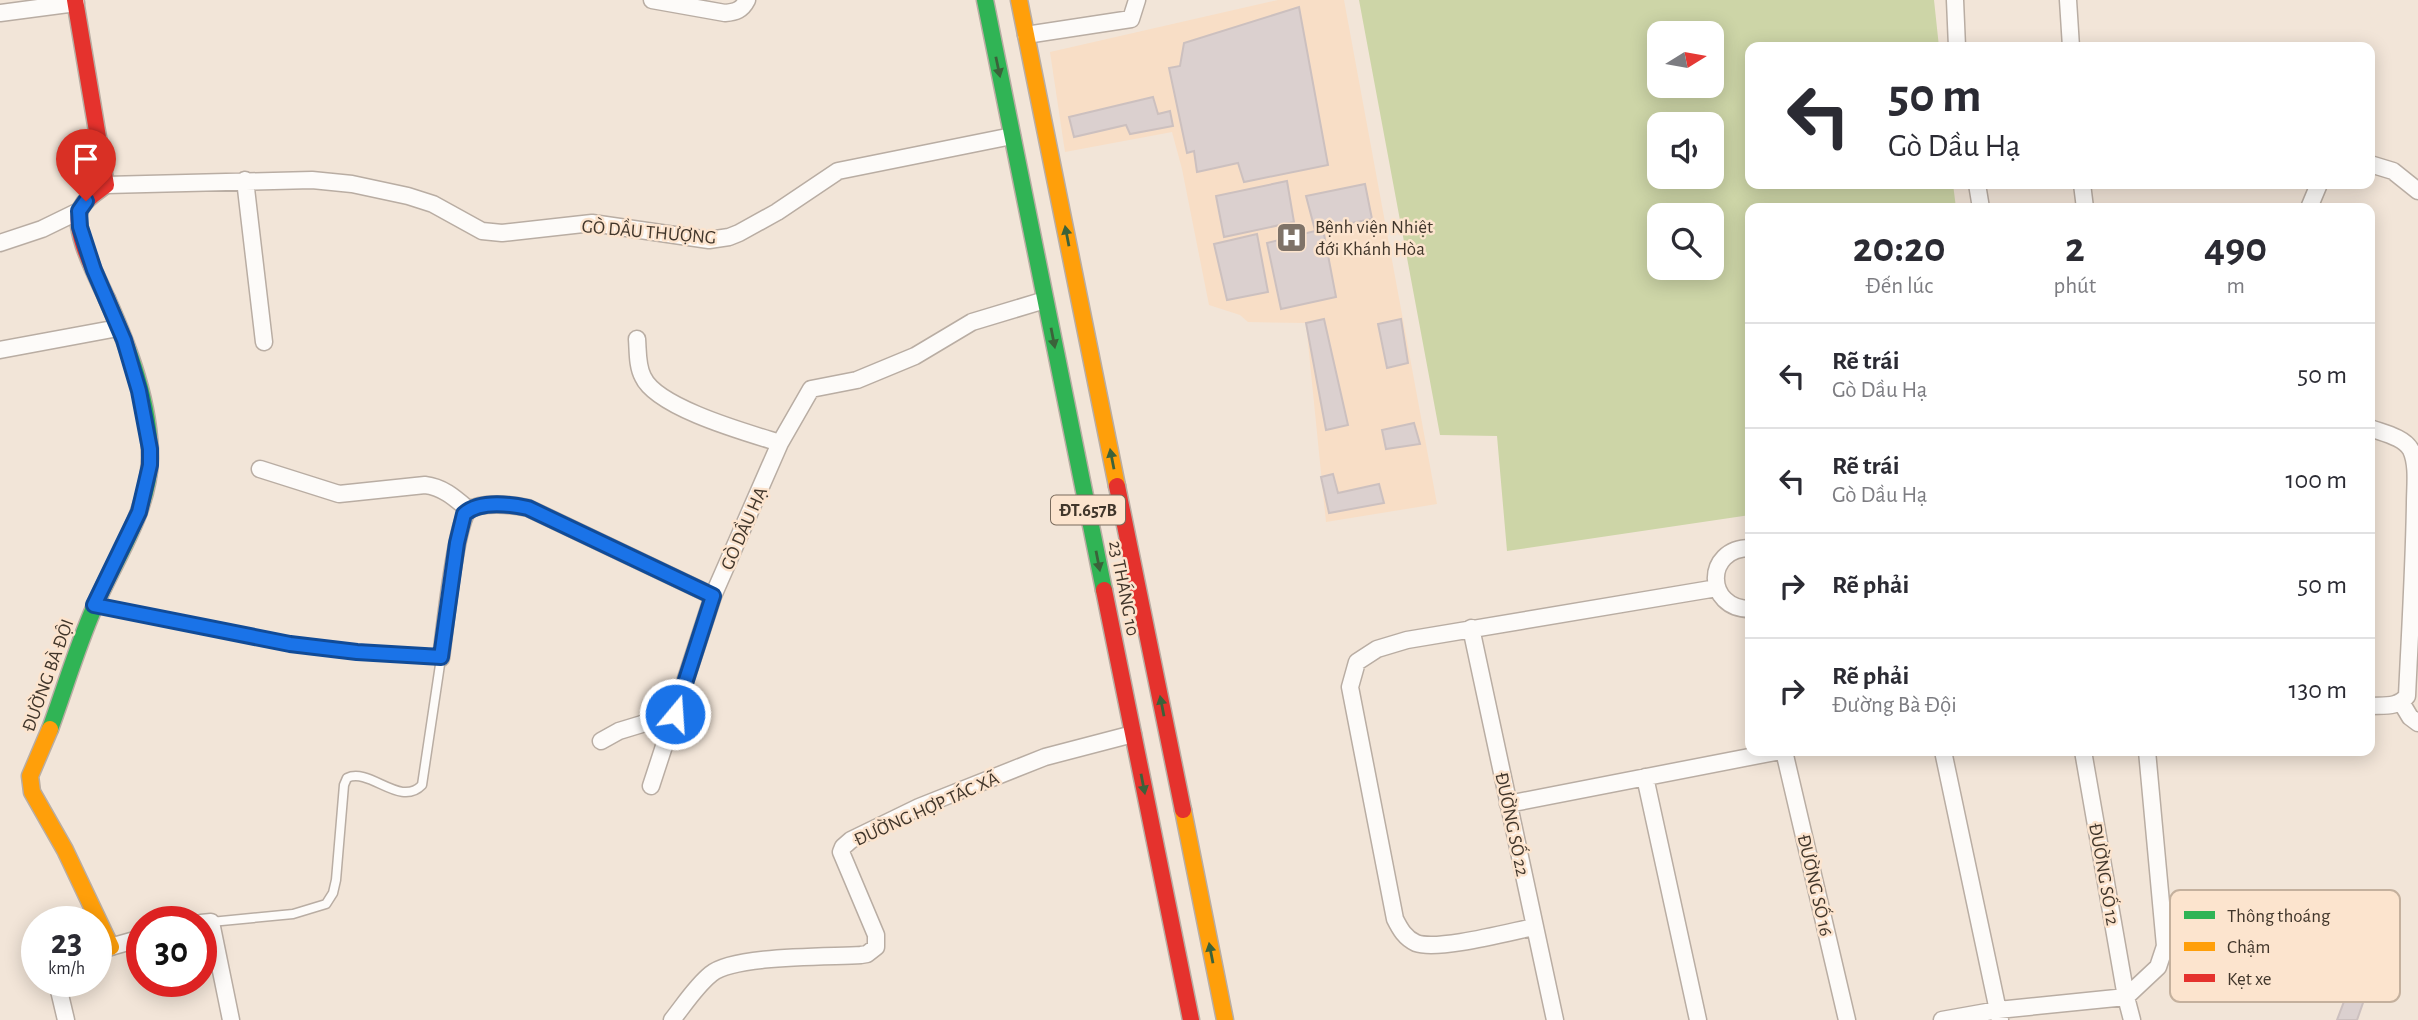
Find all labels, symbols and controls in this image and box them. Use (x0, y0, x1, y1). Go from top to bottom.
north arrow (1647, 21, 1724, 98)
map controls (1647, 21, 1724, 280)
one-way arrow (993, 56, 1004, 78)
icon: left (1773, 70, 1864, 161)
text: 50 m (1888, 72, 1982, 121)
button: sound (1647, 112, 1724, 189)
pin (56, 129, 116, 201)
text: Gò Dầu Hạ (1888, 130, 2021, 162)
icon: arrive (67, 140, 105, 178)
button: search (1647, 203, 1724, 280)
street label: GÒ DẦU THƯỢNG (581, 213, 717, 248)
place label: Bệnh viện Nhiệt đới Khánh Hòa (1315, 218, 1433, 259)
hospital icon: Bệnh viện Nhiệt đới Khánh Hòa (1275, 220, 1309, 254)
one-way arrow (1061, 225, 1072, 247)
text: 20:20 (1853, 227, 1946, 269)
text: 2 (2065, 227, 2085, 269)
text: 490 (2204, 227, 2267, 269)
text: Đến lúc (1865, 275, 1933, 298)
text: phút (2053, 275, 2096, 298)
text: m (2226, 275, 2245, 298)
one-way arrow (1047, 327, 1058, 349)
text: Rẽ trái (1832, 348, 1900, 374)
icon: left (1773, 357, 1811, 395)
text: 50 m (2297, 362, 2347, 388)
text: Gò Dầu Hạ (1832, 379, 1927, 402)
one-way arrow (1106, 448, 1117, 470)
text: Rẽ trái (1832, 453, 1900, 479)
icon: left (1773, 462, 1811, 500)
text: 100 m (2286, 467, 2347, 493)
street label: GÒ DẦU HẠ (714, 483, 771, 573)
text: Gò Dầu Hạ (1832, 484, 1927, 507)
road number: ĐT.657B (1051, 496, 1125, 524)
street label: 23 THÁNG 10 (1105, 539, 1144, 638)
one-way arrow (1092, 550, 1103, 572)
icon: right (1773, 567, 1811, 605)
text: Rẽ phải (1832, 572, 1909, 598)
text: 50 m (2297, 572, 2347, 598)
street label: ĐƯỜNG BÀ ĐỘI (17, 616, 78, 734)
text: Rẽ phải (1832, 663, 1909, 689)
icon: right (1773, 672, 1811, 710)
position arrow (638, 677, 712, 751)
text: 130 m (2289, 677, 2347, 703)
text: Đường Bà Đội (1832, 694, 1957, 717)
one-way arrow (1156, 695, 1167, 717)
street label: ĐƯỜNG HỢP TÁC XÃ (850, 767, 1002, 850)
street label: ĐƯỜNG SỐ 22 (1491, 770, 1536, 878)
one-way arrow (1138, 773, 1149, 795)
street label: ĐƯỜNG SỐ 12 (2085, 821, 2126, 927)
street label: ĐƯỜNG SỐ 16 (1794, 832, 1839, 938)
legend (2170, 890, 2400, 1002)
speed limit sign: 30 (126, 906, 217, 997)
text: Thông thoáng (2227, 907, 2331, 926)
text: 23 (51, 925, 82, 960)
text: Chậm (2227, 938, 2271, 957)
one-way arrow (1206, 942, 1217, 964)
text: km/h (48, 960, 85, 978)
text: Kẹt xe (2227, 970, 2272, 989)

